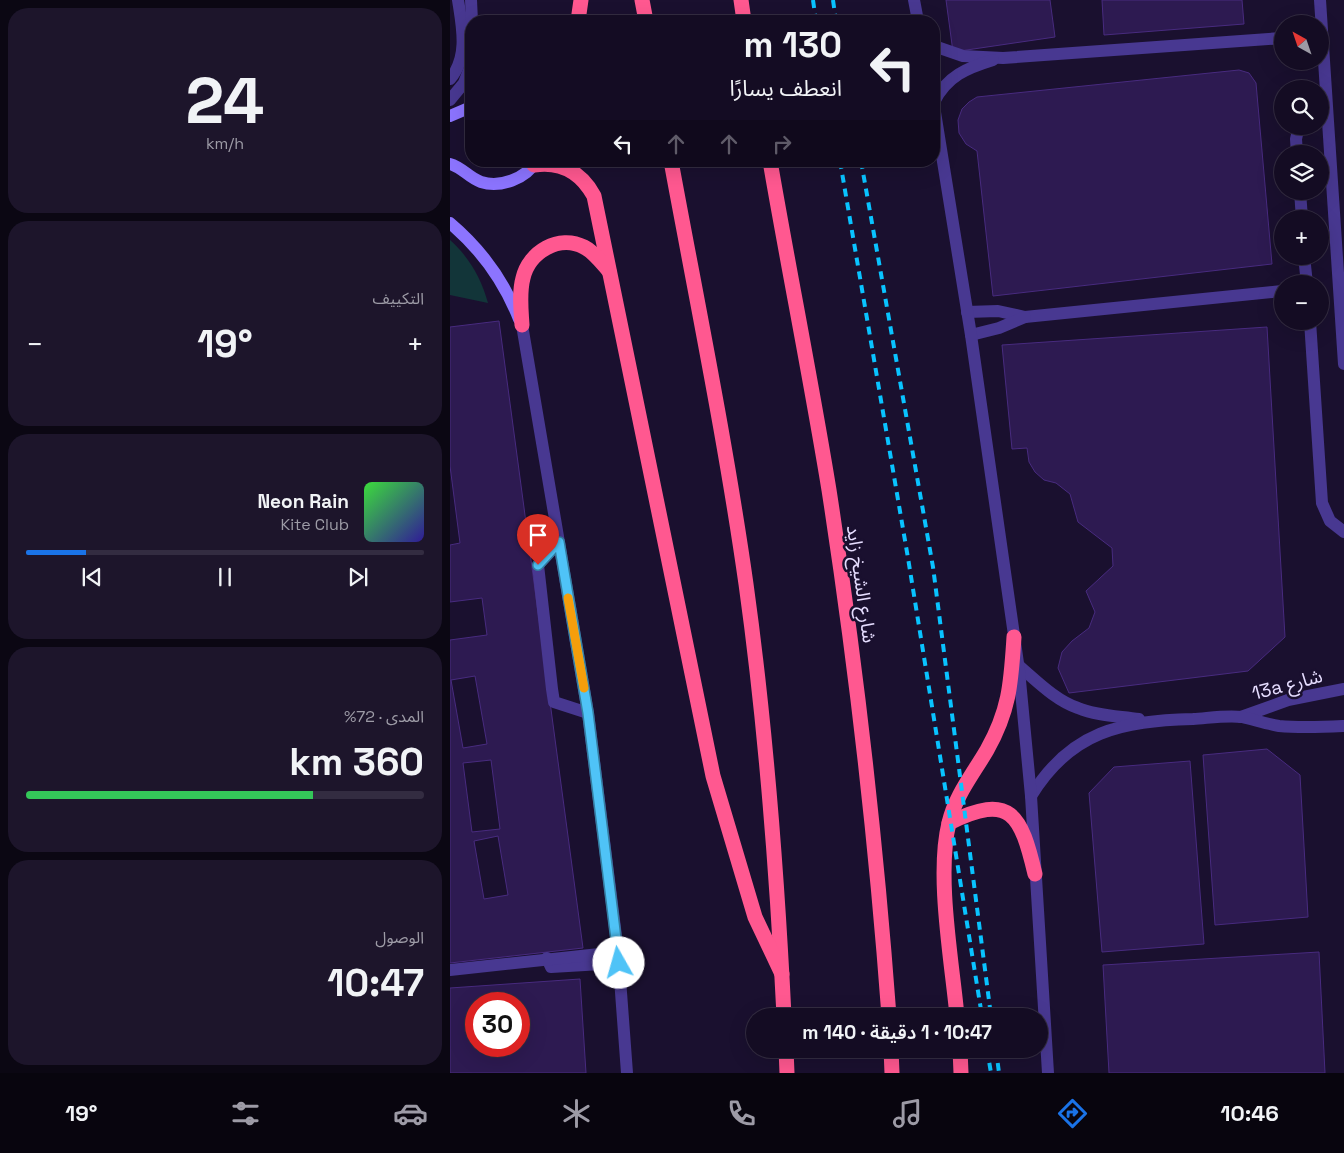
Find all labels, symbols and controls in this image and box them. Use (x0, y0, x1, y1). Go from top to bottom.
north arrow (1274, 15, 1329, 70)
map controls (1274, 15, 1329, 330)
text: 130 m (743, 23, 842, 67)
icon: left (860, 35, 925, 100)
text: 24 (186, 59, 264, 142)
text: انعطف يسارًا (730, 74, 842, 102)
button: search (1274, 80, 1329, 135)
icon: left (609, 130, 637, 158)
icon: ahead (662, 130, 690, 158)
icon: ahead (715, 130, 743, 158)
icon: right (768, 130, 796, 158)
text: km/h (206, 133, 244, 154)
button: layers (1274, 145, 1329, 200)
button: + (1274, 210, 1329, 265)
button: − (1274, 275, 1329, 330)
text: التكييف (372, 288, 424, 309)
text: 19° (197, 320, 253, 368)
text: − (26, 326, 43, 362)
text: + (407, 326, 424, 362)
text: Neon Rain (257, 489, 349, 514)
text: Kite Club (280, 514, 349, 535)
pin (517, 514, 559, 565)
icon: arrive (524, 521, 552, 549)
street label: شارع الشيخ زايد (839, 524, 882, 645)
icon: previous (78, 563, 106, 591)
icon: pause (211, 563, 239, 591)
icon: next (344, 563, 372, 591)
street label: 13a شارع (1249, 663, 1326, 707)
text: المدى · 72% (344, 706, 424, 727)
text: 360 km (289, 738, 424, 786)
text: الوصول (375, 927, 424, 948)
position arrow (592, 936, 644, 988)
text: 10:47 (327, 959, 424, 1007)
speed limit sign: 30 (465, 992, 530, 1057)
text: 10:47 · 1 دقيقة · 140 m (802, 1020, 992, 1045)
icon: filters (228, 1096, 263, 1131)
icon: car (393, 1096, 428, 1131)
icon: climate (559, 1096, 594, 1131)
icon: phone (724, 1096, 759, 1131)
icon: music (890, 1096, 925, 1131)
icon: directions (1055, 1096, 1090, 1131)
text: 19° (65, 1099, 97, 1127)
text: 10:46 (1220, 1099, 1279, 1127)

